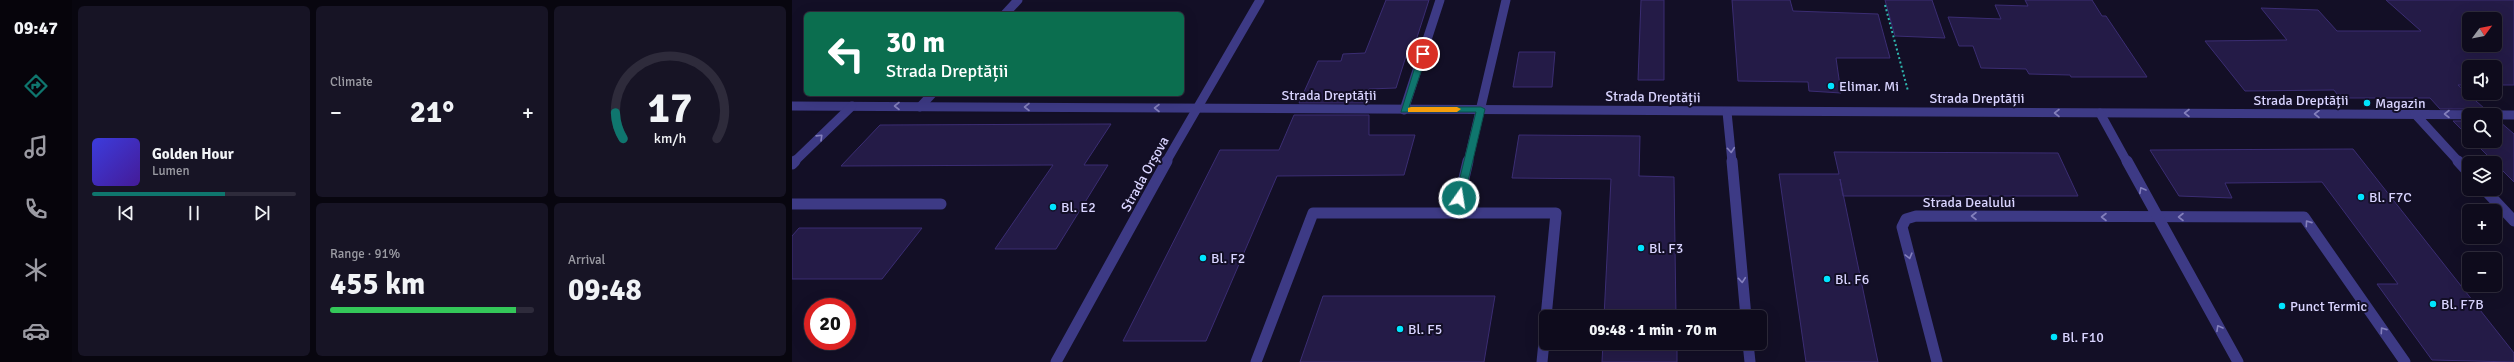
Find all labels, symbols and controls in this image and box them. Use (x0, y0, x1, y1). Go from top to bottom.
north arrow (2462, 12, 2502, 52)
map controls (2462, 12, 2502, 292)
text: 09:47 (14, 17, 58, 39)
text: 30 m (886, 26, 945, 60)
icon: left (820, 28, 872, 80)
pin (1406, 37, 1440, 71)
icon: arrive (1412, 43, 1434, 65)
text: Strada Dreptății (886, 60, 1008, 82)
button: sound (2462, 60, 2502, 100)
icon: directions (22, 72, 50, 100)
text: Climate (330, 74, 373, 90)
place label: Elimar. Mi (1839, 78, 1899, 95)
marker: Elimar. Mi (1826, 81, 1836, 91)
text: 17 (648, 83, 692, 134)
street label: Strada Dreptății (1281, 87, 1377, 104)
street label: Strada Dreptății (1605, 88, 1701, 106)
street label: Strada Dreptății (1929, 90, 2025, 107)
street label: Strada Dreptății (2253, 92, 2349, 109)
text: 21° (410, 94, 454, 131)
place label: Magazin (2375, 95, 2426, 112)
marker: Magazin (2362, 98, 2372, 108)
text: − (330, 99, 342, 126)
text: + (522, 99, 534, 126)
one-way arrow (894, 102, 900, 110)
one-way arrow (1024, 103, 1030, 111)
one-way arrow (1154, 104, 1160, 112)
button: search (2462, 108, 2502, 148)
one-way arrow (2054, 109, 2060, 117)
one-way arrow (2184, 109, 2190, 117)
one-way arrow (2314, 110, 2320, 118)
one-way arrow (2444, 110, 2450, 118)
text: km/h (654, 130, 686, 147)
icon: music (22, 133, 50, 161)
street label: Strada Orșova (1117, 133, 1173, 215)
one-way arrow (815, 134, 823, 142)
text: Golden Hour (152, 145, 234, 163)
one-way arrow (1726, 147, 1735, 153)
button: layers (2462, 156, 2502, 196)
text: Lumen (152, 163, 190, 179)
position arrow (1438, 177, 1480, 219)
one-way arrow (2139, 187, 2147, 194)
place label: Bl. F7C (2369, 189, 2412, 206)
marker: Bl. F7C (2356, 192, 2366, 202)
street label: Strada Dealului (1923, 194, 2015, 211)
icon: phone (22, 195, 50, 223)
place label: Bl. E2 (1061, 199, 1096, 216)
icon: previous (115, 202, 137, 224)
icon: pause (183, 202, 205, 224)
icon: next (251, 202, 273, 224)
marker: Bl. E2 (1048, 202, 1058, 212)
button: + (2462, 204, 2502, 244)
one-way arrow (1971, 212, 1977, 220)
one-way arrow (2101, 213, 2107, 221)
one-way arrow (2178, 213, 2184, 221)
one-way arrow (2306, 221, 2313, 228)
place label: Bl. F3 (1649, 240, 1683, 257)
marker: Bl. F3 (1636, 243, 1646, 253)
text: Range · 91% (330, 246, 400, 262)
place label: Bl. F2 (1211, 250, 1245, 267)
text: Arrival (568, 252, 605, 268)
button: − (2462, 252, 2502, 292)
marker: Bl. F2 (1198, 253, 1208, 263)
one-way arrow (1905, 253, 1913, 259)
icon: climate (22, 256, 50, 284)
text: 455 km (330, 266, 425, 303)
place label: Bl. F6 (1835, 271, 1869, 288)
text: 09:48 (568, 272, 642, 309)
marker: Bl. F6 (1822, 274, 1832, 284)
one-way arrow (1738, 277, 1747, 283)
place label: Bl. F7B (2441, 296, 2484, 313)
speed limit sign: 20 (804, 298, 856, 350)
place label: Punct Termic (2290, 298, 2367, 315)
marker: Bl. F7B (2428, 299, 2438, 309)
marker: Punct Termic (2277, 301, 2287, 311)
icon: car (22, 317, 50, 345)
place label: Bl. F5 (1408, 321, 1442, 338)
text: 09:48 · 1 min · 70 m (1589, 321, 1717, 339)
marker: Bl. F5 (1395, 324, 1405, 334)
one-way arrow (2217, 325, 2224, 332)
one-way arrow (2380, 327, 2388, 334)
place label: Bl. F10 (2062, 329, 2104, 346)
marker: Bl. F10 (2049, 332, 2059, 342)

